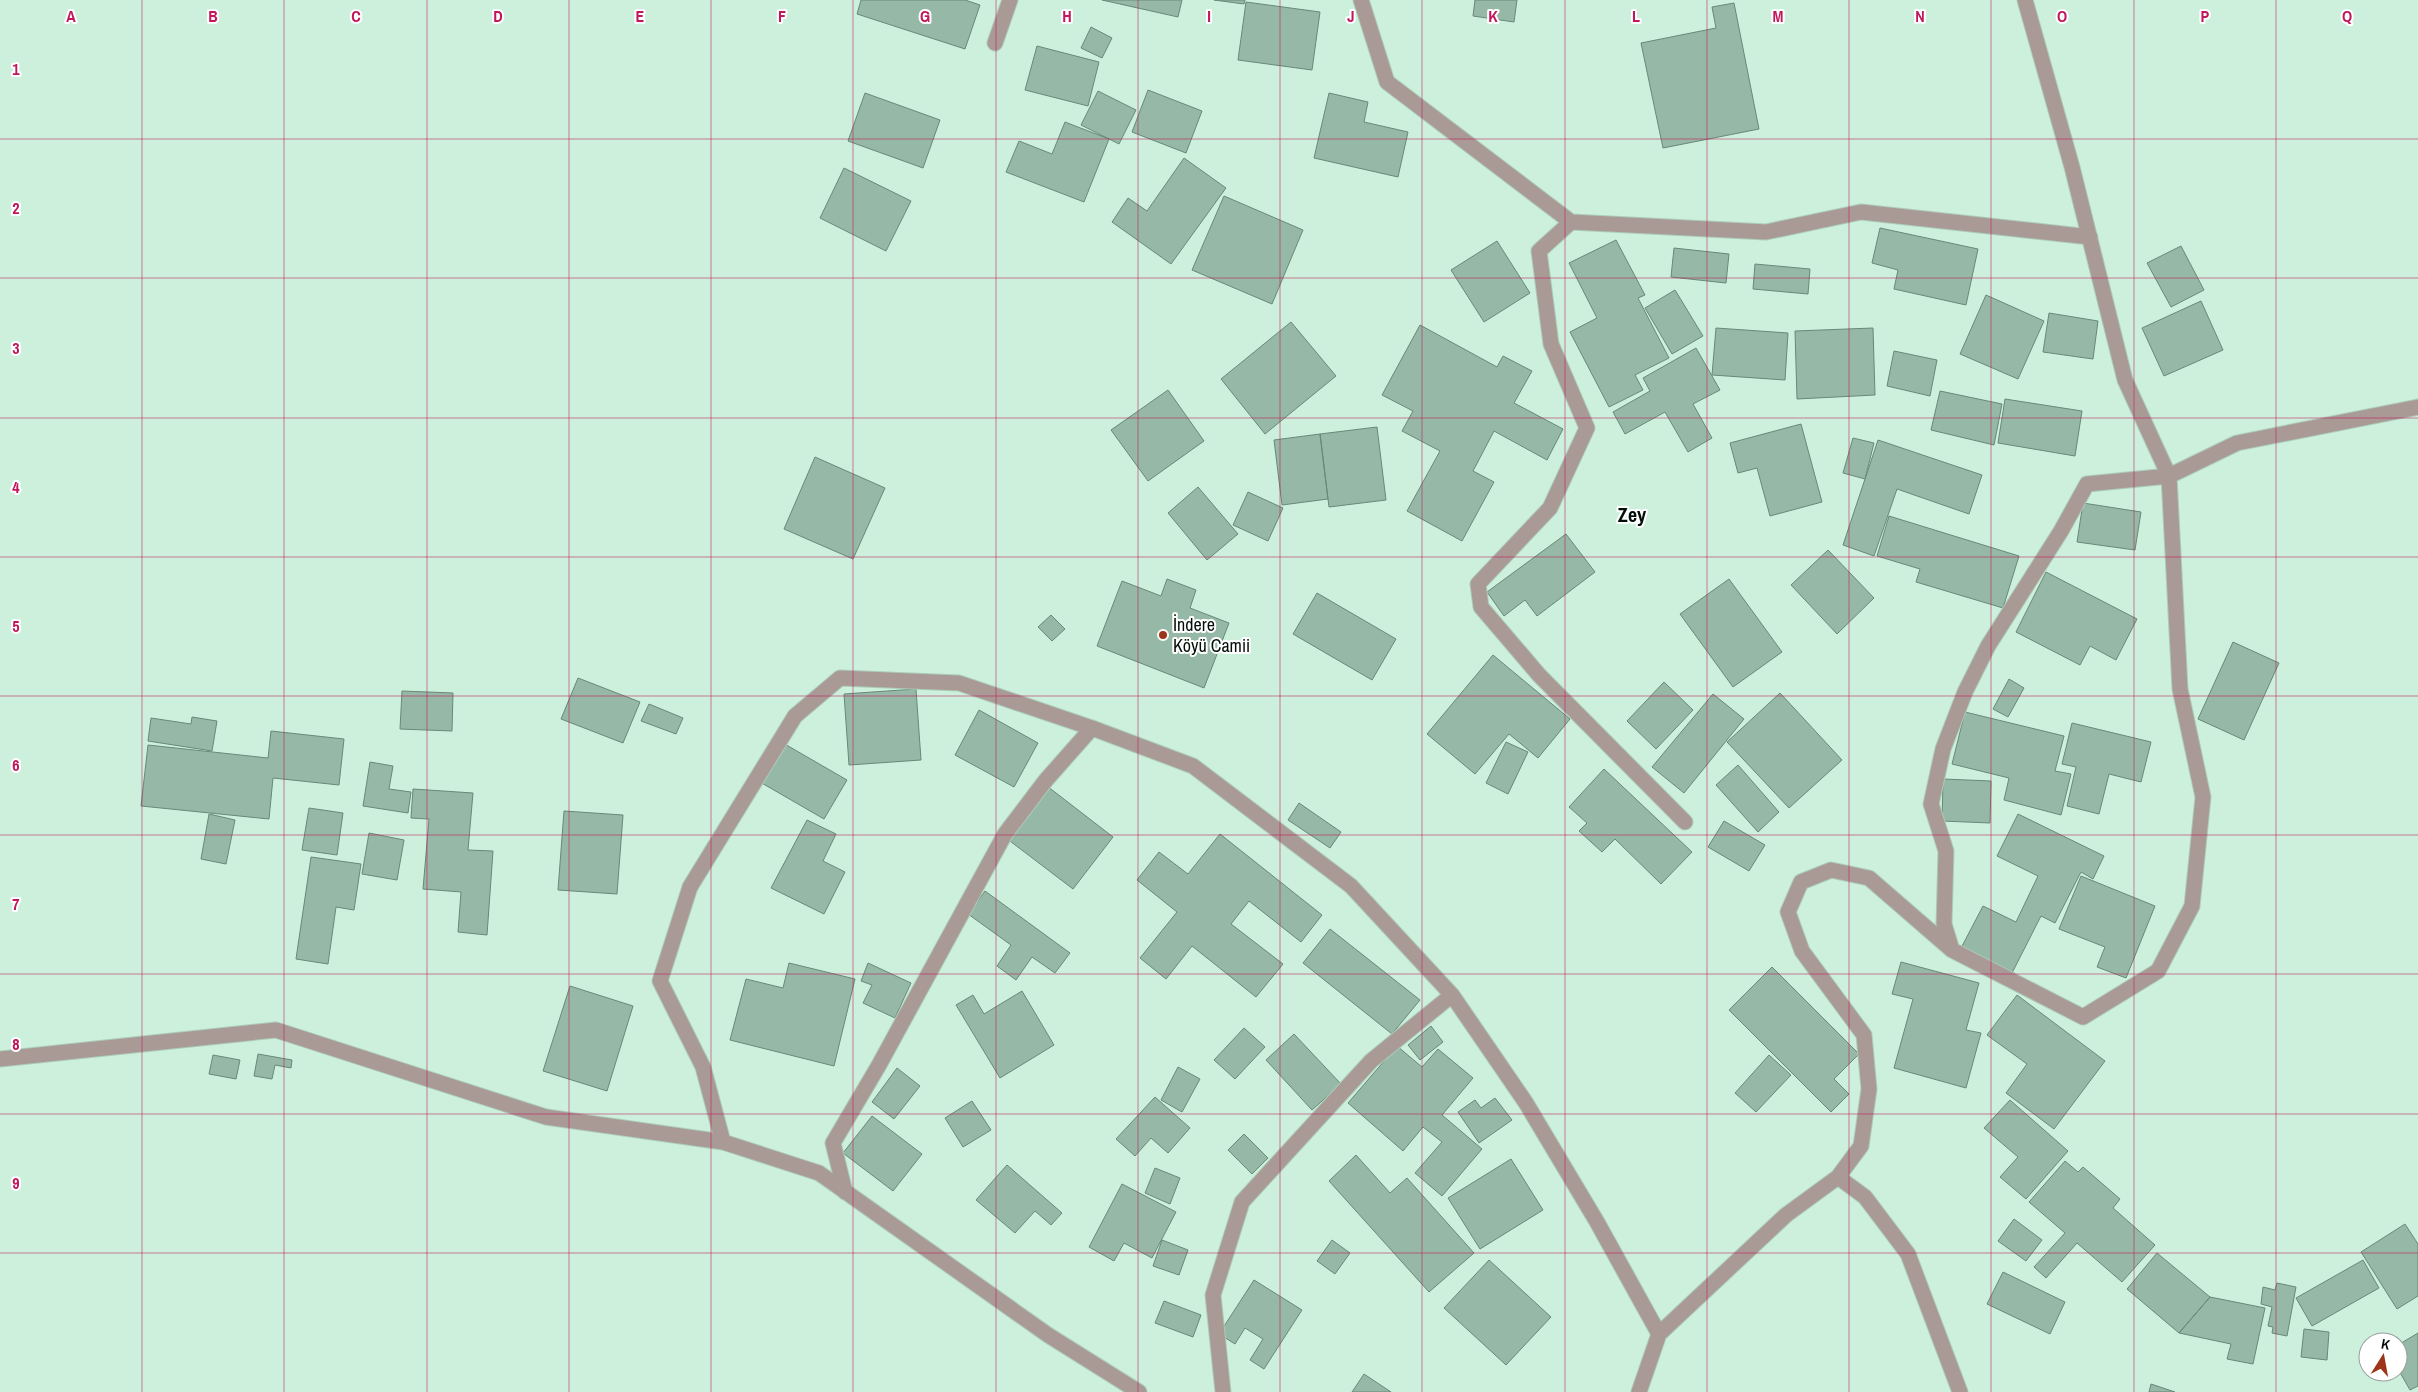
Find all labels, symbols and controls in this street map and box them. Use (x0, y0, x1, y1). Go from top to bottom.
text: A (66, 5, 76, 27)
text: B (208, 5, 218, 27)
text: C (351, 5, 361, 27)
text: D (493, 5, 503, 27)
text: E (636, 5, 645, 27)
text: F (778, 5, 786, 27)
text: G (920, 5, 930, 27)
text: H (1062, 5, 1072, 27)
text: I (1207, 5, 1211, 27)
text: J (1347, 5, 1355, 27)
text: K (1488, 5, 1498, 27)
text: L (1632, 5, 1640, 27)
text: M (1773, 5, 1784, 27)
text: N (1915, 5, 1925, 27)
text: O (2057, 5, 2067, 27)
text: P (2201, 5, 2210, 27)
text: Q (2342, 5, 2352, 27)
text: 1 (12, 58, 20, 80)
text: 2 (12, 197, 20, 219)
text: 3 (12, 337, 20, 359)
text: 4 (12, 476, 20, 498)
district label: Zey (1618, 501, 1647, 528)
place label: İndere Köyü Camii (1173, 612, 1250, 658)
text: 5 (12, 615, 20, 637)
marker: İndere Köyü Camii (1157, 629, 1169, 641)
text: 6 (12, 754, 20, 776)
text: 7 (12, 893, 20, 915)
text: 8 (12, 1033, 20, 1055)
text: 9 (12, 1172, 20, 1194)
north arrow (2358, 1332, 2408, 1382)
text: K (2380, 1335, 2392, 1354)

